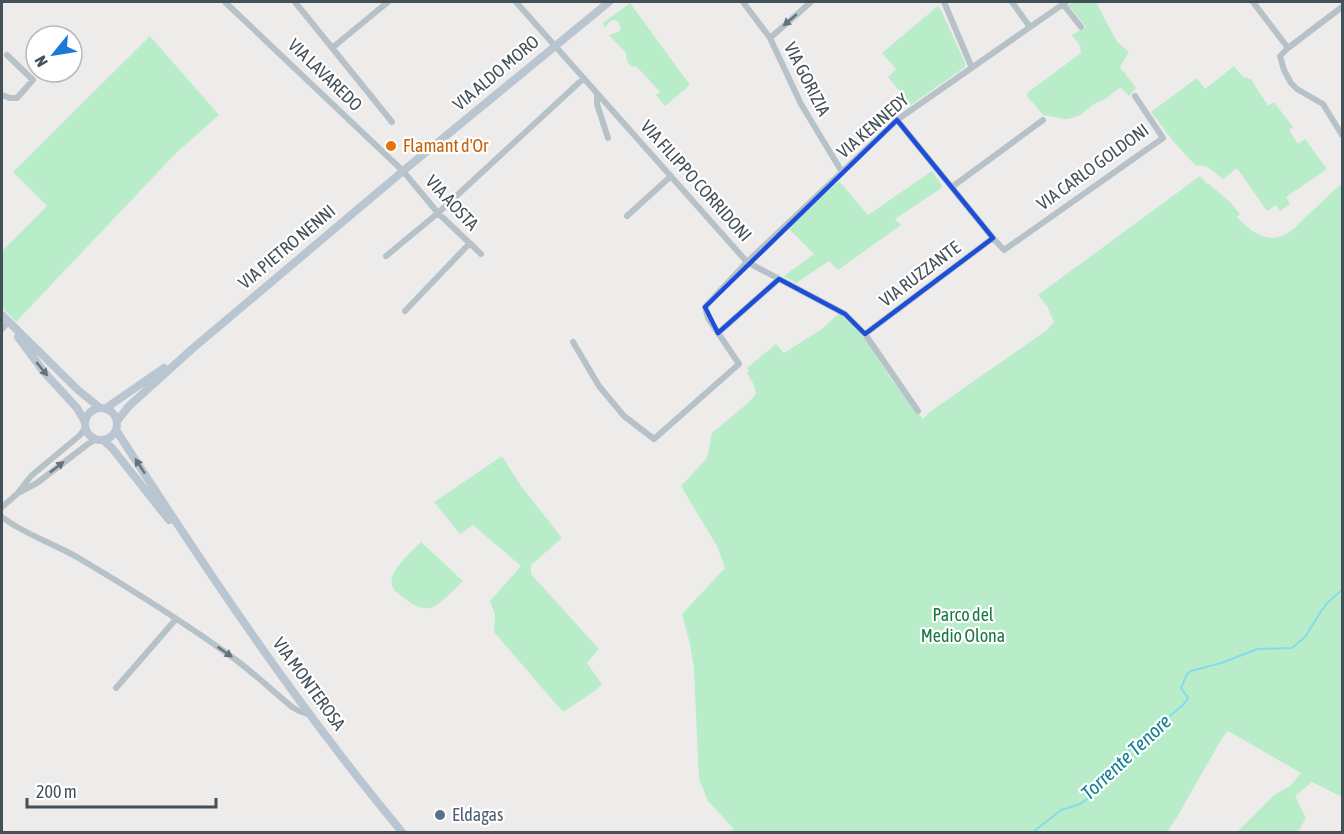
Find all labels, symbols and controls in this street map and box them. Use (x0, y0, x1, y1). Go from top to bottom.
one-way arrow (783, 13, 798, 26)
north arrow (24, 24, 84, 84)
street label: VIA ALDO MORO (449, 31, 543, 115)
street label: VIA LAVAREDO (284, 34, 367, 115)
street label: VIA GORIZIA (780, 38, 835, 119)
text: N (31, 53, 51, 70)
street label: VIA KENNEDY (833, 89, 913, 162)
street label: VIA FILIPPO CORRIDONI (637, 116, 756, 245)
street label: VIA CARLO GOLDONI (1033, 119, 1153, 214)
place label: Flamant d'Or (403, 135, 489, 156)
marker: Flamant d'Or (384, 139, 398, 153)
street label: VIA AOSTA (422, 171, 483, 235)
street label: VIA PIETRO NENNI (234, 200, 339, 293)
street label: VIA RUZZANTE (875, 236, 964, 311)
one-way arrow (36, 361, 49, 377)
one-way arrow (135, 458, 146, 474)
one-way arrow (49, 462, 64, 474)
park label: Parco del Medio Olona (921, 604, 1005, 646)
street label: VIA MONTEROSA (269, 633, 350, 734)
one-way arrow (216, 646, 232, 658)
water label: Torrente Tenore (1076, 709, 1175, 804)
scale bar (27, 771, 216, 809)
text: 200 m (36, 781, 77, 802)
place label: Eldagas (452, 804, 503, 825)
marker: Eldagas (433, 808, 447, 822)

